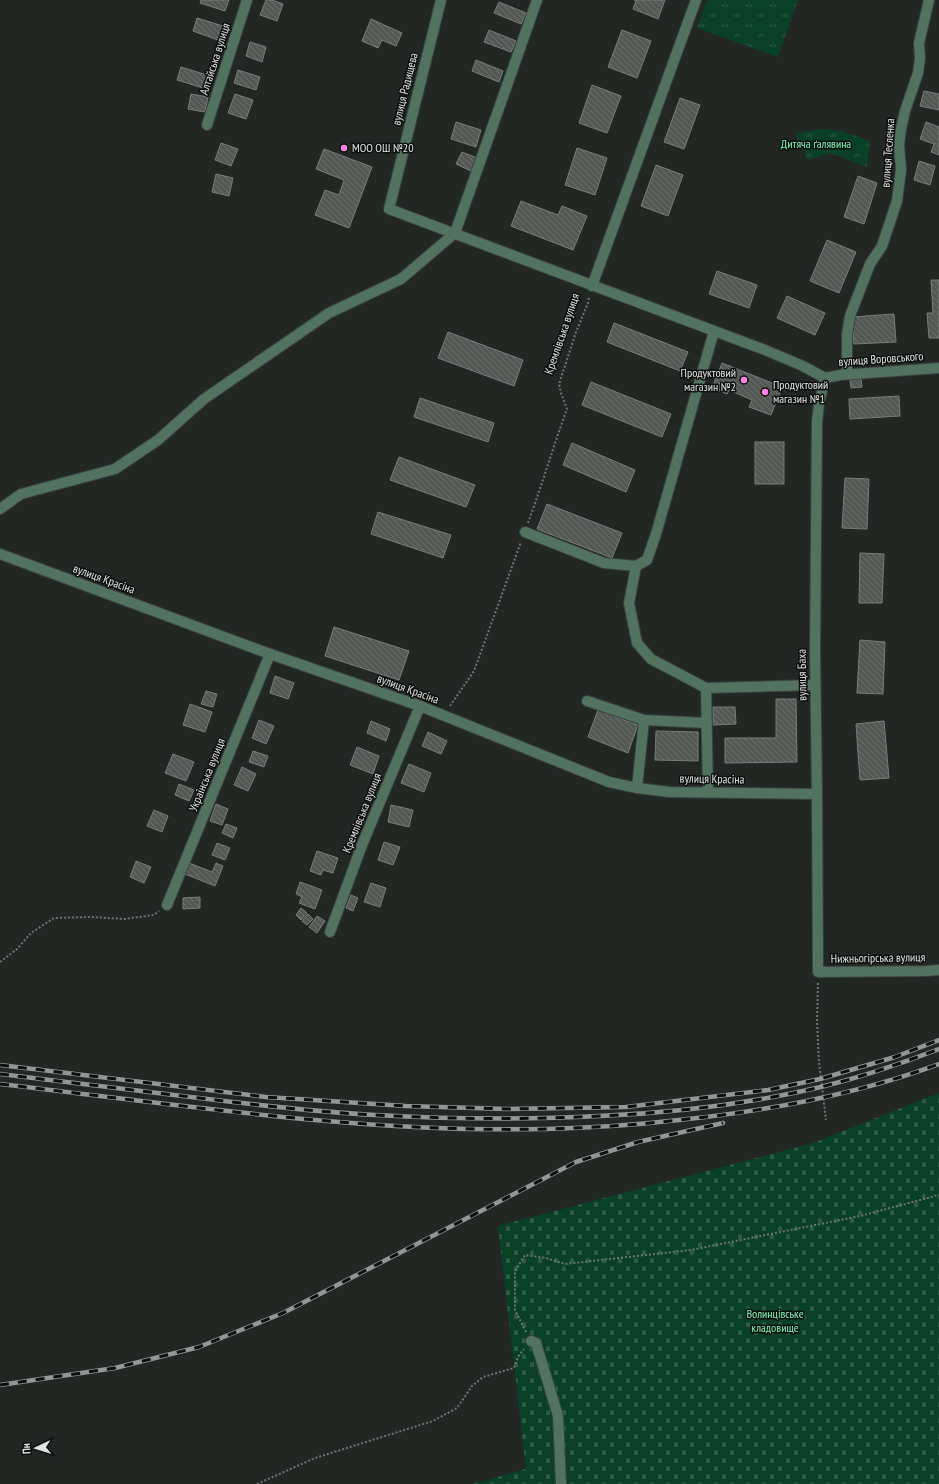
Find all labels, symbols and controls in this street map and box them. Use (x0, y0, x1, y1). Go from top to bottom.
street label: Алтайська вулиця (196, 21, 233, 97)
street label: вулиця Радищева (388, 51, 421, 127)
street label: вулиця Тесленка (878, 118, 897, 188)
park label: Дитяча ґалявина (781, 136, 851, 151)
place label: МОО ОШ №20 (352, 140, 414, 155)
marker: МОО ОШ №20 (339, 143, 349, 153)
street label: Кремлівська вулиця (541, 291, 583, 376)
street label: вулиця Воровського (838, 348, 924, 369)
place label: Продуктовий магазин №2 (681, 365, 736, 394)
marker: Продуктовий магазин №2 (739, 375, 749, 385)
place label: Продуктовий магазин №1 (773, 377, 828, 406)
marker: Продуктовий магазин №1 (760, 387, 770, 397)
street label: вулиця Красіна (71, 560, 137, 597)
street label: вулиця Баха (794, 649, 809, 701)
street label: вулиця Красіна (375, 670, 441, 707)
street label: Українська вулиця (185, 736, 228, 814)
street label: Кремлівська вулиця (339, 770, 384, 855)
street label: вулиця Красіна (680, 770, 745, 787)
street label: Нижньогірська вулиця (831, 949, 926, 966)
park label: Волинцівське кладовище (746, 1306, 804, 1335)
north arrow (16, 1428, 56, 1468)
text: Пн (19, 1443, 33, 1455)

